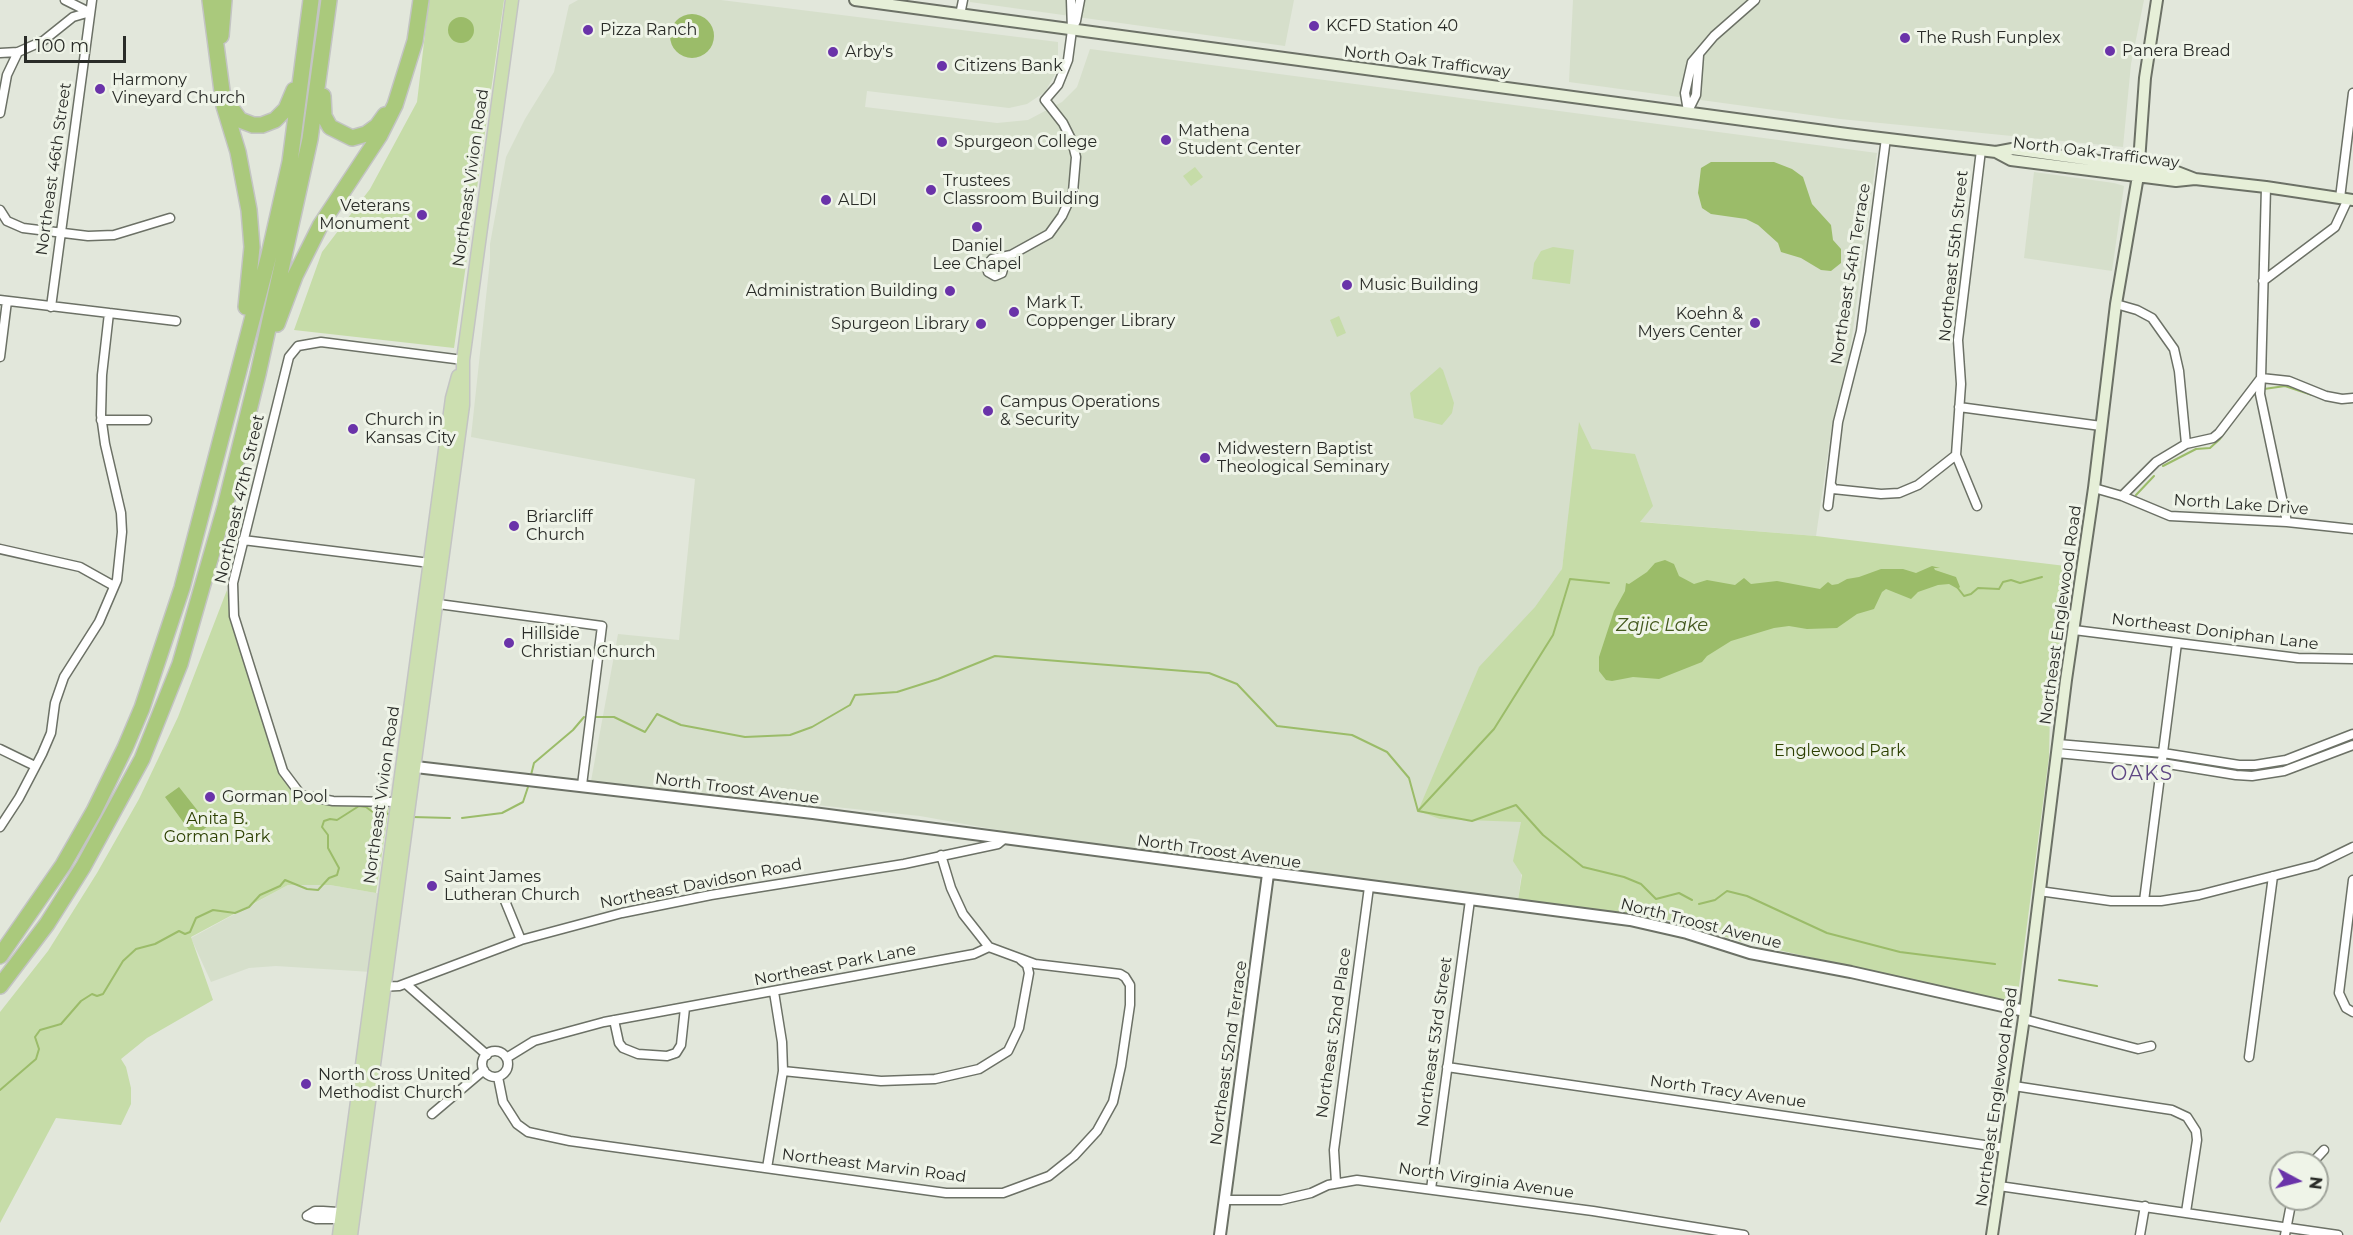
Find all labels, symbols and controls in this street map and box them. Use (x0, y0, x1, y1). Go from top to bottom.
place label: KCFD Station 40 (1326, 16, 1458, 36)
marker: KCFD Station 40 (1307, 19, 1321, 33)
place label: Pizza Ranch (600, 20, 697, 40)
marker: Pizza Ranch (581, 23, 595, 37)
scale bar (27, 24, 129, 62)
place label: The Rush Funplex (1917, 28, 2061, 48)
marker: The Rush Funplex (1898, 31, 1912, 45)
text: 100 m (35, 35, 89, 57)
place label: Panera Bread (2122, 41, 2231, 61)
place label: Arby's (845, 42, 893, 62)
street label: North Oak Trafficway (1343, 42, 1511, 82)
marker: Panera Bread (2103, 44, 2117, 58)
marker: Arby's (826, 45, 840, 59)
place label: Citizens Bank (954, 56, 1063, 76)
marker: Citizens Bank (935, 59, 949, 73)
place label: Harmony Vineyard Church (112, 70, 245, 108)
street label: Northeast 46th Street (32, 81, 76, 257)
marker: Harmony Vineyard Church (93, 82, 107, 96)
street label: Northeast Vivion Road (449, 88, 493, 268)
place label: Mathena Student Center (1178, 121, 1301, 159)
place label: Spurgeon College (954, 132, 1097, 152)
marker: Mathena Student Center (1159, 133, 1173, 147)
street label: North Oak Trafficway (2012, 133, 2180, 173)
marker: Spurgeon College (935, 135, 949, 149)
street label: Northeast 55th Street (1935, 169, 1973, 343)
place label: Trustees Classroom Building (943, 171, 1100, 209)
street label: Northeast 54th Terrace (1827, 182, 1875, 366)
marker: Trustees Classroom Building (924, 183, 938, 197)
place label: ALDI (838, 190, 877, 210)
marker: ALDI (819, 193, 833, 207)
place label: Veterans Monument (319, 196, 410, 234)
marker: Veterans Monument (415, 208, 429, 222)
marker: Daniel Lee Chapel (970, 220, 984, 234)
place label: Daniel Lee Chapel (932, 236, 1022, 274)
place label: Music Building (1359, 275, 1479, 295)
marker: Music Building (1340, 278, 1354, 292)
place label: Administration Building (746, 281, 938, 301)
marker: Administration Building (943, 284, 957, 298)
place label: Mark T. Coppenger Library (1026, 293, 1175, 331)
place label: Koehn & Myers Center (1638, 304, 1743, 342)
marker: Mark T. Coppenger Library (1007, 305, 1021, 319)
place label: Spurgeon Library (831, 314, 969, 334)
marker: Koehn & Myers Center (1748, 316, 1762, 330)
marker: Spurgeon Library (974, 317, 988, 331)
place label: Campus Operations & Security (1000, 392, 1160, 430)
marker: Campus Operations & Security (981, 404, 995, 418)
place label: Church in Kansas City (365, 410, 456, 448)
street label: Northeast 47th Street (211, 412, 269, 586)
marker: Church in Kansas City (346, 422, 360, 436)
place label: Midwestern Baptist Theological Seminary (1217, 439, 1389, 477)
marker: Midwestern Baptist Theological Seminary (1198, 451, 1212, 465)
street label: North Lake Drive (2173, 491, 2309, 519)
street label: Northeast Englewood Road (2036, 504, 2086, 726)
place label: Briarcliff Church (526, 507, 593, 545)
marker: Briarcliff Church (507, 519, 521, 533)
street label: Northeast Doniphan Lane (2111, 610, 2319, 654)
water label: Zajic Lake (1616, 615, 1708, 637)
place label: Hillside Christian Church (521, 624, 656, 662)
marker: Hillside Christian Church (502, 636, 516, 650)
street label: Northeast Vivion Road (360, 705, 404, 885)
park label: Englewood Park (1774, 741, 1906, 761)
district label: OAKS (2110, 762, 2174, 786)
street label: North Troost Avenue (654, 769, 820, 809)
place label: Gorman Pool (222, 787, 328, 807)
marker: Gorman Pool (203, 790, 217, 804)
park label: Anita B. Gorman Park (164, 809, 270, 847)
street label: North Troost Avenue (1136, 831, 1302, 873)
street label: Northeast Davidson Road (598, 855, 804, 913)
place label: Saint James Lutheran Church (444, 867, 580, 905)
marker: Saint James Lutheran Church (425, 879, 439, 893)
street label: North Troost Avenue (1618, 895, 1784, 953)
street label: Northeast Park Lane (752, 940, 918, 990)
street label: Northeast 52nd Place (1313, 946, 1355, 1120)
street label: Northeast 53rd Street (1414, 956, 1456, 1128)
street label: Northeast 52nd Terrace (1207, 959, 1251, 1147)
street label: Northeast Englewood Road (1972, 986, 2022, 1208)
place label: North Cross United Methodist Church (318, 1065, 471, 1103)
street label: North Tracy Avenue (1649, 1072, 1807, 1112)
marker: North Cross United Methodist Church (299, 1077, 313, 1091)
street label: Northeast Marvin Road (781, 1145, 967, 1187)
north arrow (2269, 1151, 2329, 1211)
street label: North Virginia Avenue (1397, 1159, 1575, 1203)
text: N (2305, 1175, 2326, 1191)

